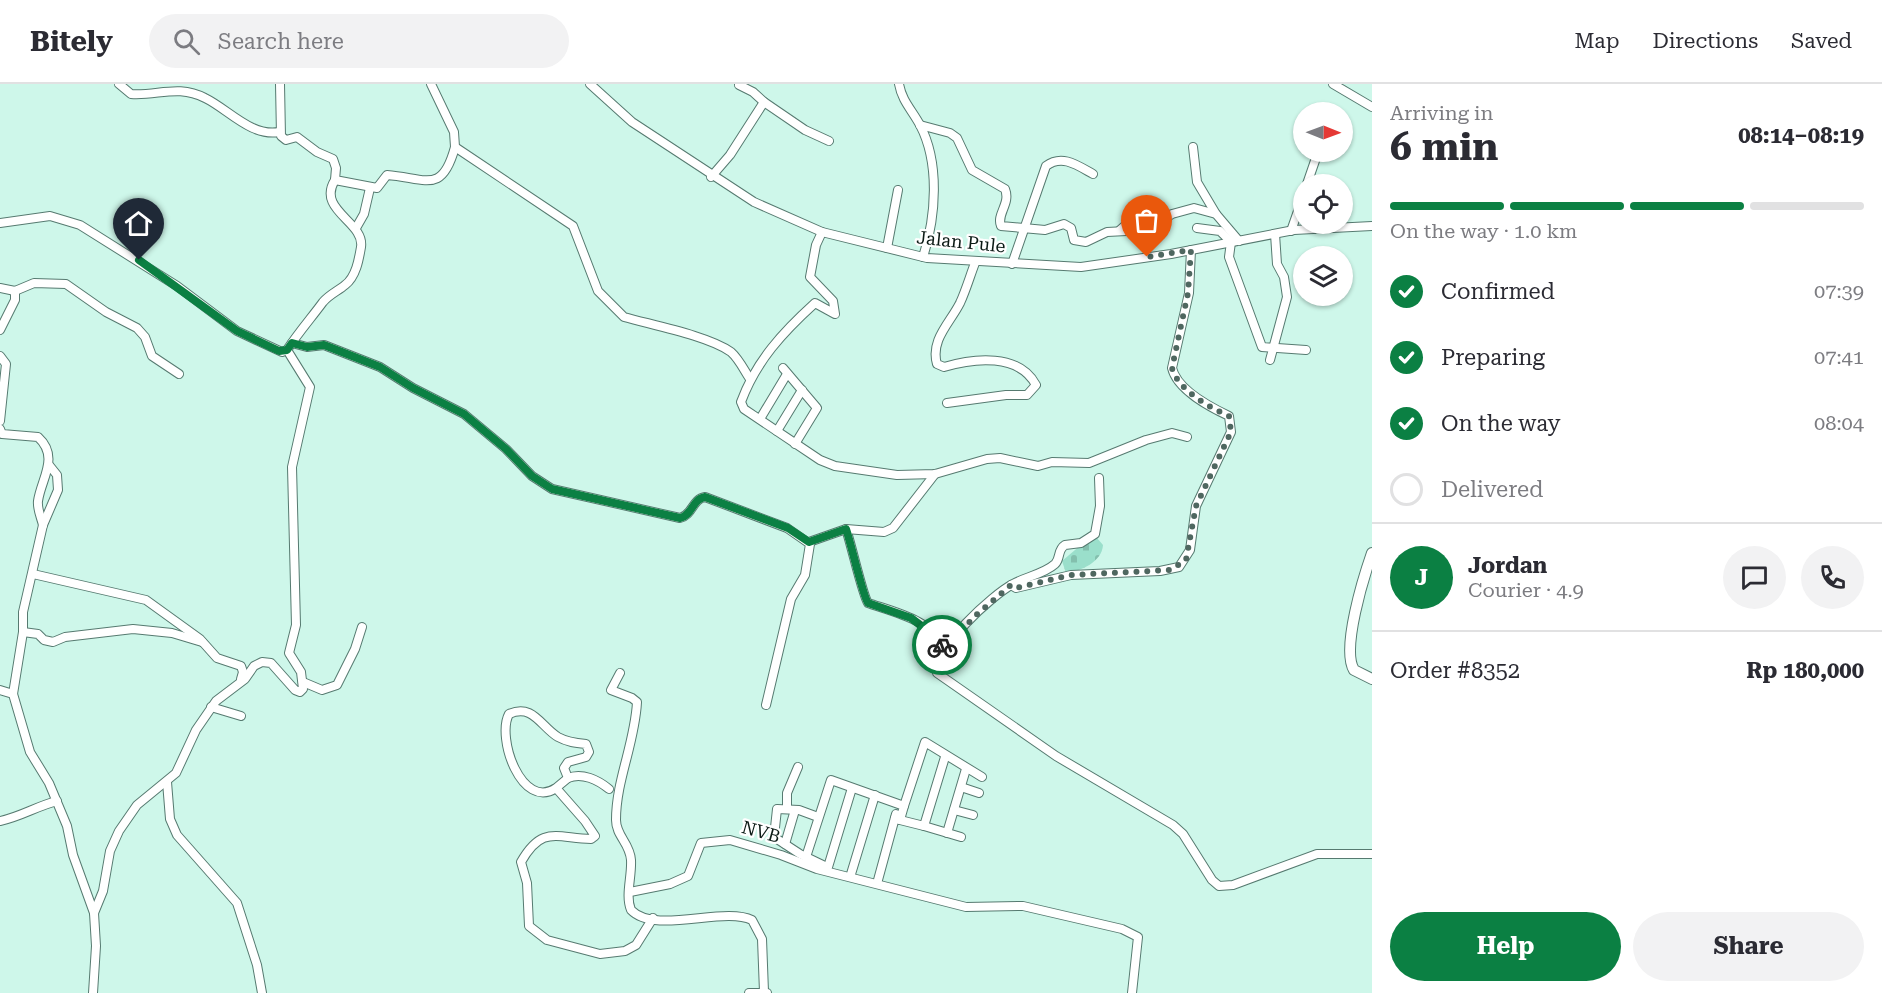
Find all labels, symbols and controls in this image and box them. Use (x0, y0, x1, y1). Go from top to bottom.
search box (149, 14, 569, 68)
text: Bitely (30, 25, 113, 58)
icon: search (170, 25, 203, 58)
text: Search here (218, 29, 344, 54)
text: Map (1575, 29, 1619, 53)
text: Directions (1652, 29, 1758, 53)
text: Saved (1791, 29, 1852, 53)
text: Arriving in (1390, 101, 1493, 125)
north arrow (1293, 102, 1353, 162)
map controls (1293, 102, 1353, 306)
text: 08:14–08:19 (1738, 123, 1864, 148)
text: 6 min (1390, 124, 1498, 170)
button: locate (1293, 174, 1353, 234)
pin (1121, 195, 1172, 257)
pin (113, 198, 164, 260)
icon: bag (1130, 204, 1163, 237)
icon: home (122, 207, 155, 240)
text: On the way · 1.0 km (1390, 219, 1577, 243)
street label: Jalan Pule (915, 226, 1007, 257)
button: layers (1293, 246, 1353, 306)
icon: check (1390, 275, 1423, 308)
text: Confirmed (1441, 279, 1555, 304)
text: 07:39 (1814, 279, 1864, 303)
icon: check (1390, 341, 1423, 374)
text: Preparing (1441, 345, 1545, 370)
text: 07:41 (1814, 345, 1864, 369)
icon: check (1390, 407, 1423, 440)
text: On the way (1441, 411, 1561, 436)
text: 08:04 (1814, 411, 1864, 435)
text: Delivered (1441, 477, 1543, 502)
button: chat (1723, 546, 1786, 609)
button: phone (1801, 546, 1864, 609)
text: Jordan (1468, 553, 1547, 578)
text: J (1415, 565, 1428, 590)
text: Courier · 4.9 (1468, 578, 1584, 602)
courier (912, 615, 972, 675)
icon: bike (926, 629, 959, 662)
text: Order #8352 (1390, 658, 1520, 683)
text: Rp 180,000 (1746, 658, 1864, 683)
street label: NVB (739, 816, 783, 847)
button: Help (1390, 912, 1621, 981)
button: Share (1633, 912, 1864, 981)

